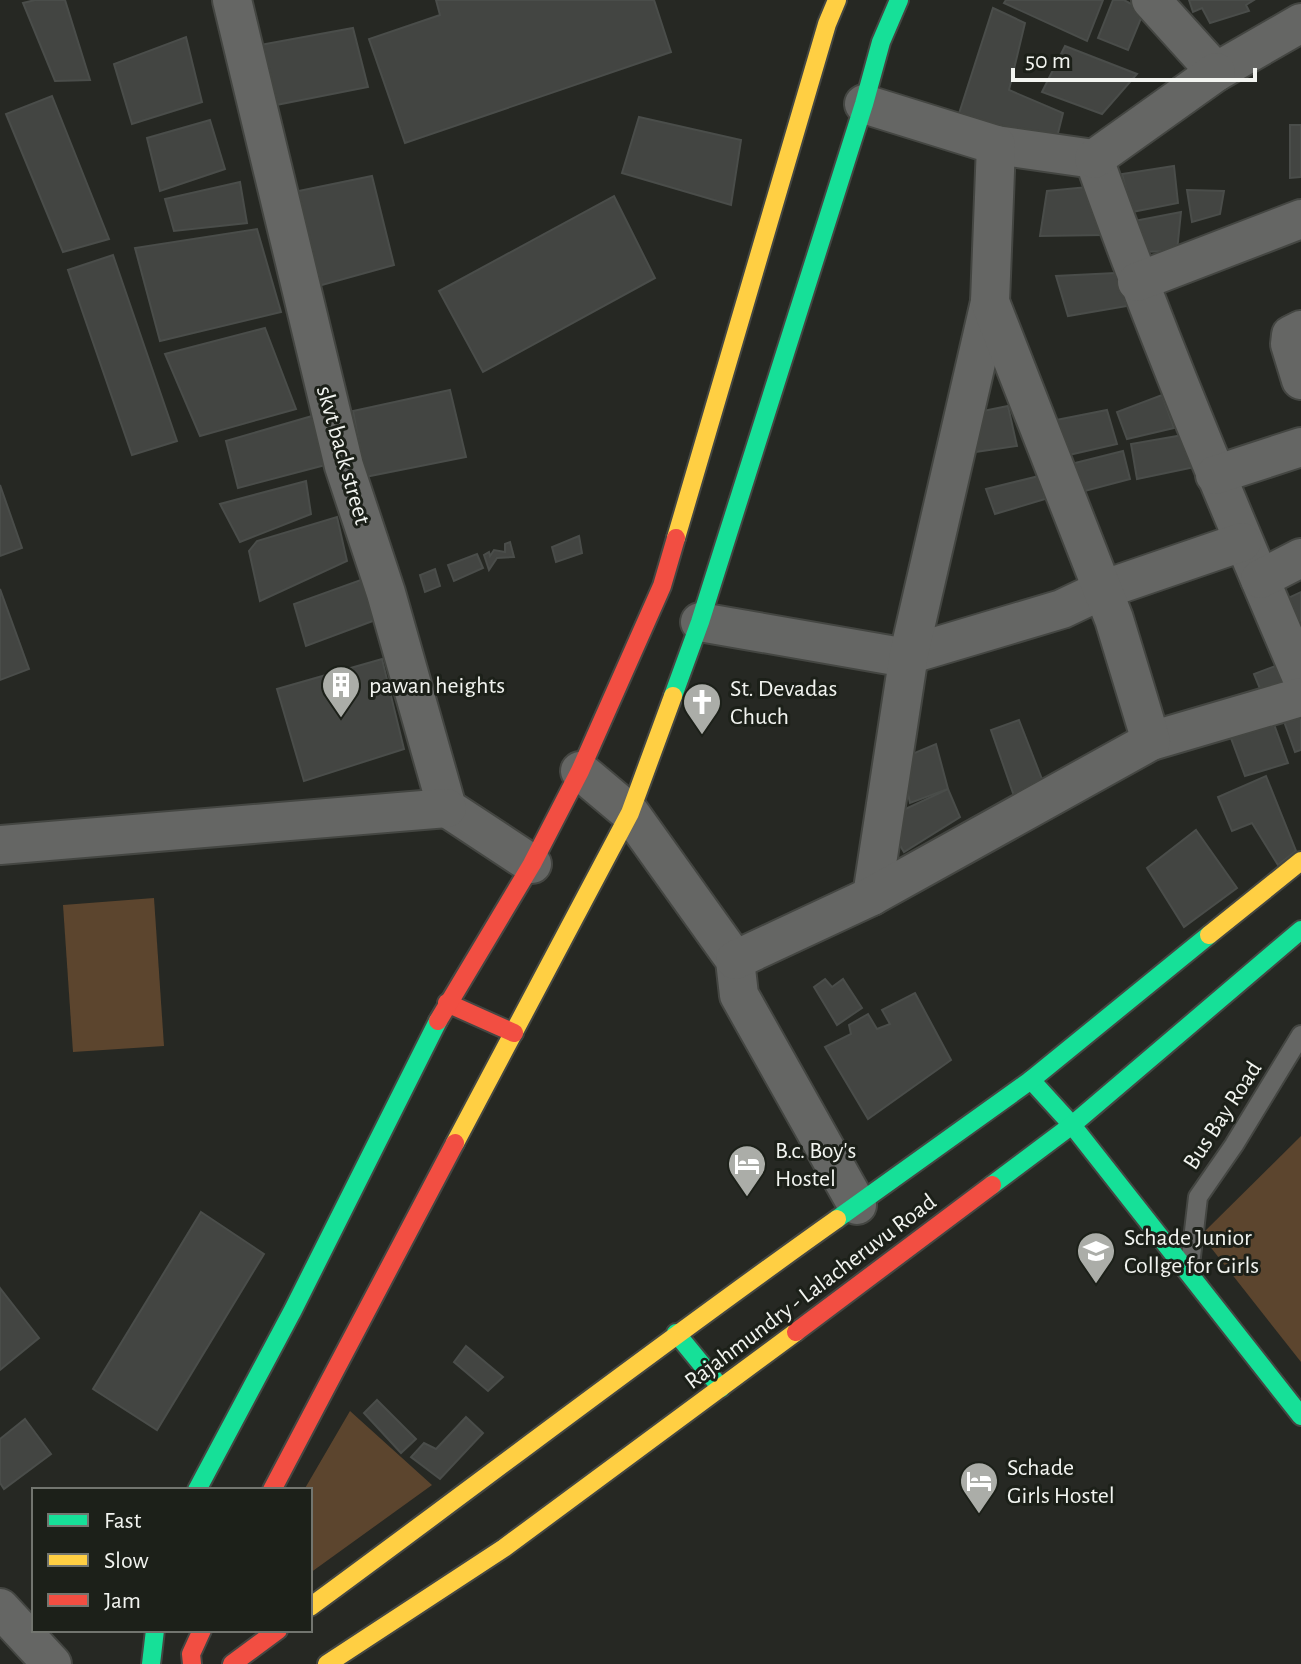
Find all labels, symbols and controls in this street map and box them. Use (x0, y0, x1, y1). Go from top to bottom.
scale bar (1013, 32, 1255, 82)
text: 50 m (1025, 49, 1071, 73)
street label: skvt back street (312, 383, 374, 528)
building icon: pawan heights (320, 664, 362, 719)
place label: pawan heights (369, 674, 505, 698)
place label: St. Devadas Chuch (730, 677, 838, 729)
church icon: St. Devadas Chuch (681, 681, 723, 736)
street label: Bus Bay Road (1179, 1057, 1267, 1174)
place label: B.c. Boy's Hostel (775, 1139, 856, 1191)
hotel icon: B.c. Boy's Hostel (726, 1143, 768, 1198)
street label: Rajahmundry - Lalacheruvu Road (680, 1190, 941, 1394)
place label: Schade Junior Collge for Girls (1124, 1226, 1259, 1278)
school or university icon: Schade Junior Collge for Girls (1075, 1230, 1117, 1285)
place label: Schade Girls Hostel (1007, 1456, 1115, 1508)
hotel icon: Schade Girls Hostel (958, 1460, 1000, 1515)
legend (32, 1488, 312, 1632)
text: Fast (104, 1509, 142, 1533)
text: Slow (104, 1549, 149, 1573)
text: Jam (104, 1589, 141, 1613)

